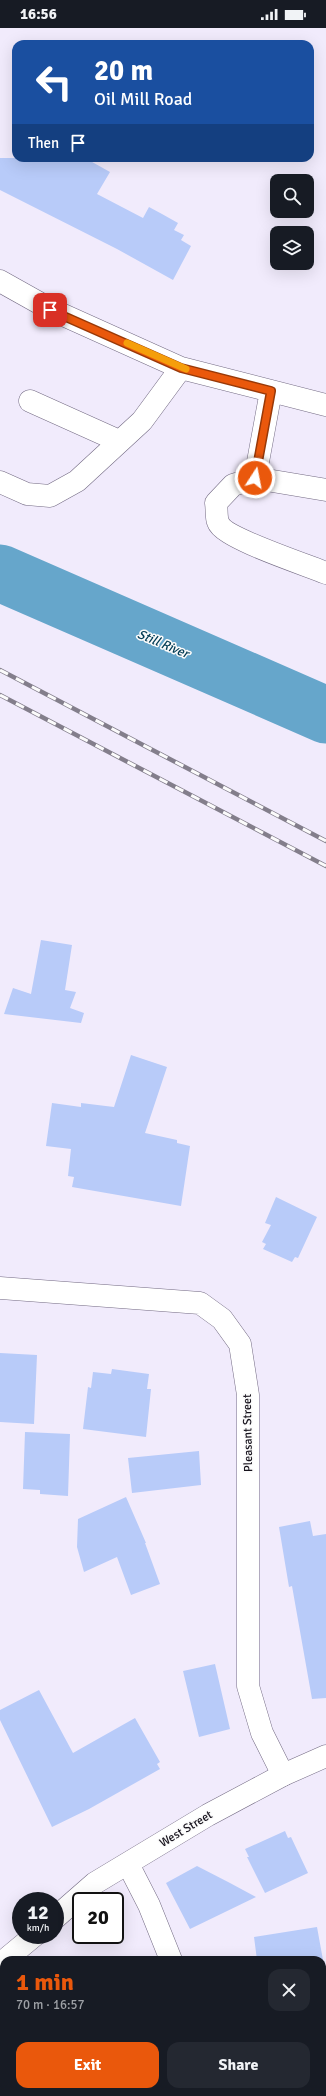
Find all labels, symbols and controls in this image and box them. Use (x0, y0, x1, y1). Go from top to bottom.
text: 16:56 (20, 5, 57, 23)
text: 20 m (94, 54, 153, 88)
icon: left (28, 56, 80, 108)
text: Oil Mill Road (94, 88, 192, 110)
icon: arrive (67, 132, 89, 154)
text: Then (28, 134, 59, 152)
map controls (270, 174, 314, 270)
button: search (270, 174, 314, 218)
button: layers (270, 226, 314, 270)
pin (33, 293, 67, 327)
icon: arrive (39, 299, 61, 321)
position arrow (234, 457, 276, 499)
water label: Still River (135, 626, 193, 663)
street label: Pleasant Street (240, 1394, 256, 1472)
street label: West Street (157, 1807, 215, 1851)
speed limit sign: 20 (72, 1892, 124, 1944)
text: 12 (27, 1900, 49, 1925)
text: km/h (27, 1922, 49, 1934)
text: 1 min (16, 1967, 74, 1997)
button: close (268, 1969, 310, 2011)
text: 70 m · 16:57 (16, 1997, 85, 2013)
button: Exit (16, 2042, 159, 2088)
button: Share (167, 2042, 310, 2088)

